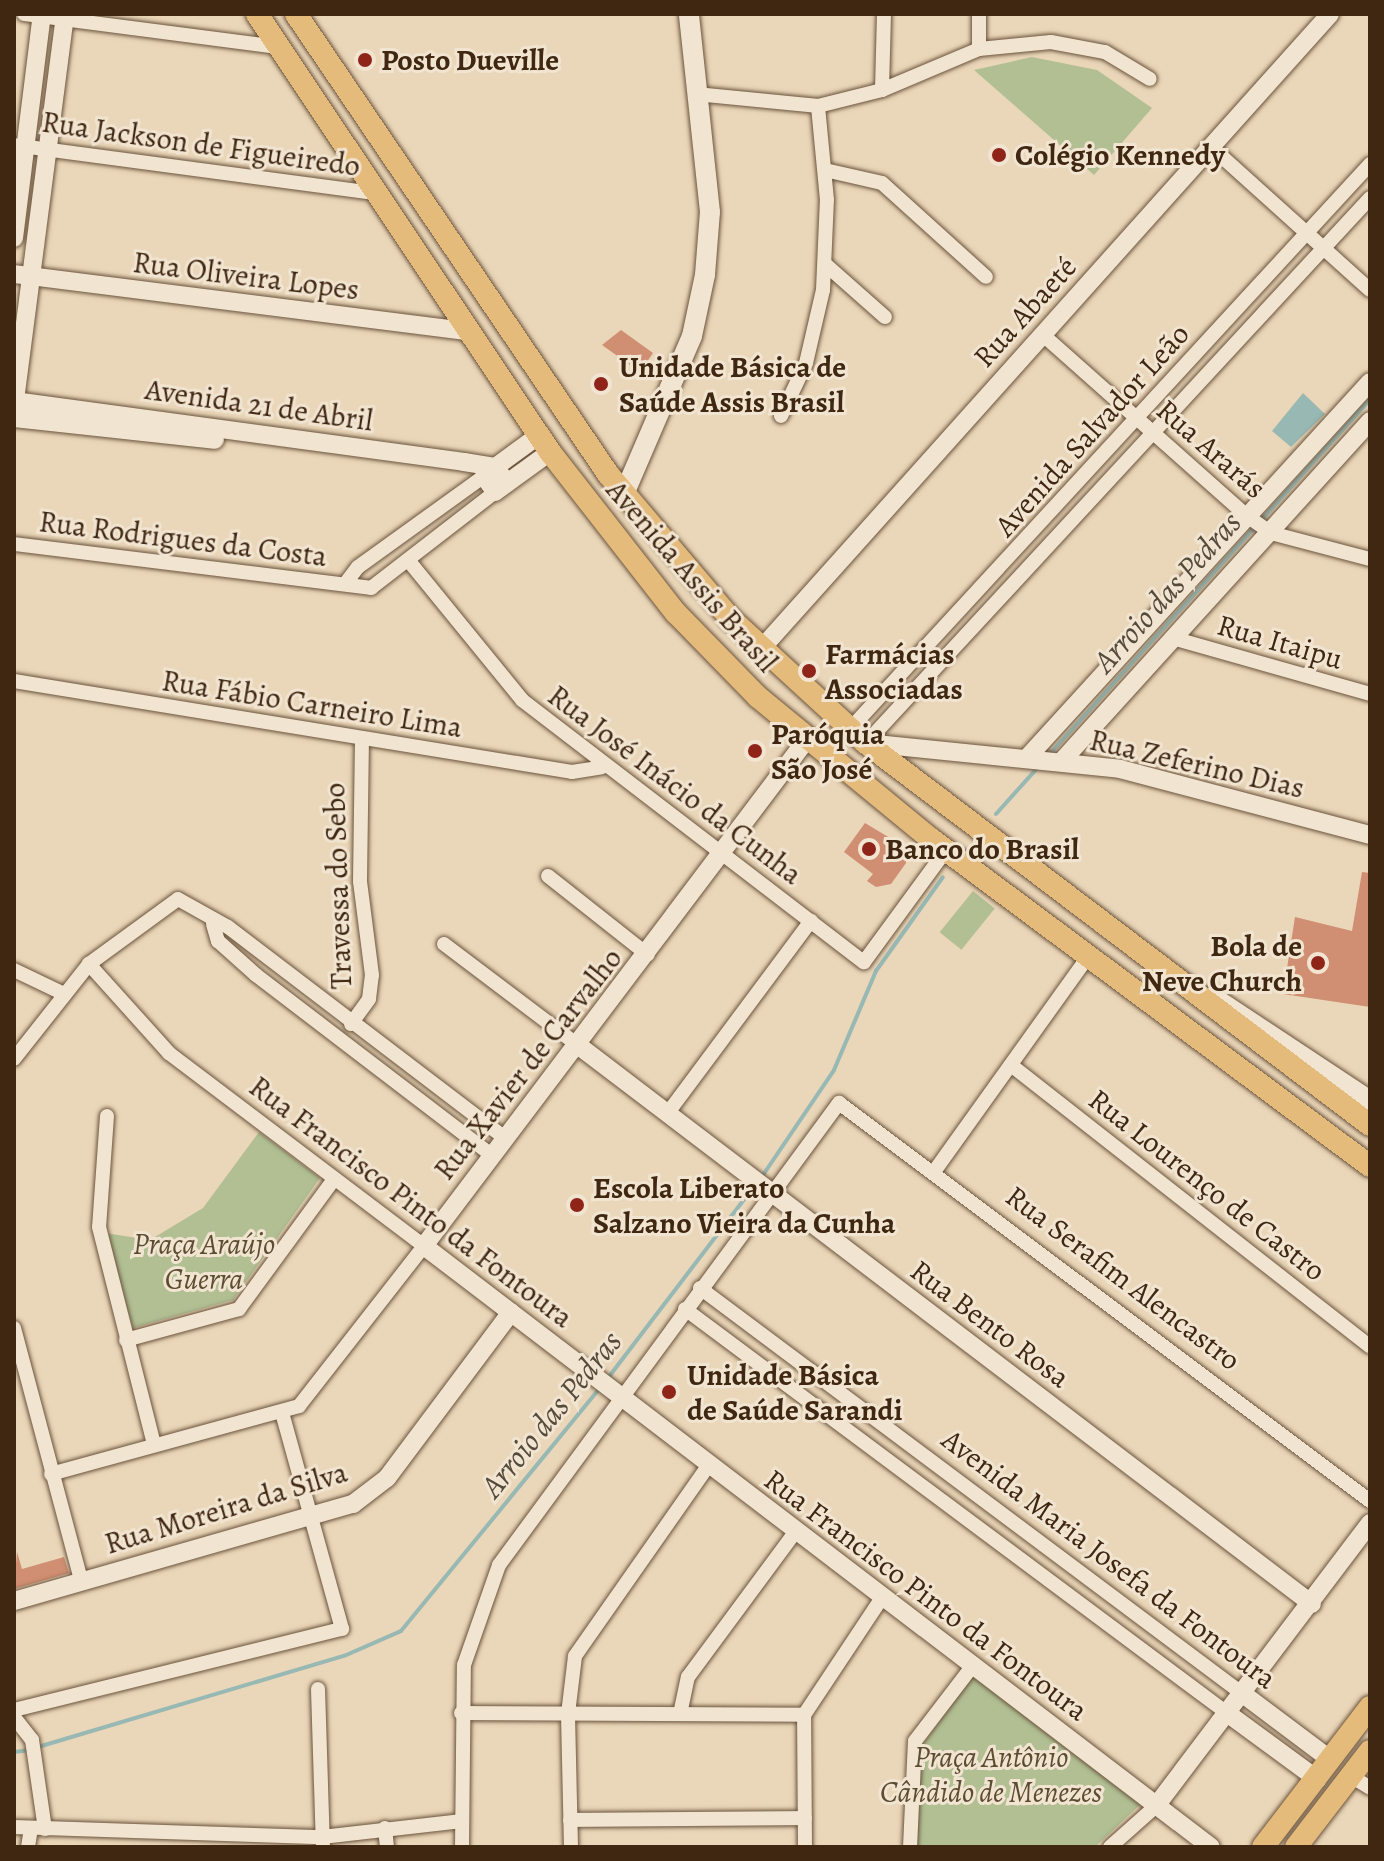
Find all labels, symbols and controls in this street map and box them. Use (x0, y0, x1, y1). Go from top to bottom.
place label: Posto Dueville (381, 42, 559, 78)
marker: Posto Dueville (356, 51, 374, 69)
street label: Rua Jackson de Figueiredo (40, 104, 362, 184)
place label: Colégio Kennedy (1015, 137, 1225, 173)
marker: Colégio Kennedy (990, 146, 1008, 164)
street label: Rua Oliveira Lopes (131, 244, 361, 308)
street label: Rua Abaeté (966, 249, 1084, 375)
street label: Avenida Salvador Leão (987, 316, 1197, 544)
place label: Unidade Básica de Saúde Assis Brasil (619, 349, 846, 420)
street label: Avenida 21 de Abril (143, 371, 375, 439)
marker: Unidade Básica de Saúde Assis Brasil (590, 373, 612, 395)
street label: Rua Ararás (1149, 392, 1273, 506)
street label: Avenida Assis Brasil (599, 473, 785, 679)
street label: Rua Rodrigues da Costa (37, 503, 329, 575)
water label: Arroio das Pedras (1085, 504, 1249, 680)
street label: Rua Itaipu (1213, 607, 1347, 677)
place label: Farmácias Associadas (825, 636, 963, 706)
street label: Rua Fábio Carneiro Lima (159, 662, 465, 746)
marker: Farmácias Associadas (800, 662, 818, 680)
street label: Rua José Inácio da Cunha (541, 678, 809, 892)
place label: Paróquia São José (771, 716, 884, 786)
street label: Rua Zeferino Dias (1086, 722, 1308, 806)
marker: Paróquia São José (746, 742, 764, 760)
street label: Travessa do Sebo (316, 782, 360, 990)
place label: Banco do Brasil (885, 831, 1079, 867)
marker: Banco do Brasil (860, 840, 878, 858)
place label: Bola de Neve Church (1142, 928, 1302, 998)
street label: Rua Xavier de Carvalho (426, 941, 630, 1187)
marker: Bola de Neve Church (1309, 954, 1327, 972)
street label: Rua Francisco Pinto da Fontoura (242, 1068, 580, 1336)
street label: Rua Lourenço de Castro (1081, 1081, 1333, 1289)
place label: Escola Liberato Salzano Vieira da Cunha (593, 1170, 895, 1240)
street label: Rua Serafim Alencastro (999, 1178, 1247, 1378)
marker: Escola Liberato Salzano Vieira da Cunha (568, 1196, 586, 1214)
park label: Praça Araújo Guerra (133, 1226, 275, 1296)
street label: Rua Bento Rosa (903, 1252, 1077, 1396)
water label: Arroio das Pedras (472, 1323, 630, 1505)
place label: Unidade Básica de Saúde Sarandi (687, 1357, 902, 1428)
marker: Unidade Básica de Saúde Sarandi (658, 1381, 680, 1403)
street label: Avenida Maria Josefa da Fontoura (935, 1421, 1283, 1697)
street label: Rua Moreira da Silva (100, 1454, 352, 1562)
street label: Rua Francisco Pinto da Fontoura (757, 1461, 1095, 1729)
park label: Praça Antônio Cândido de Menezes (880, 1739, 1102, 1810)

